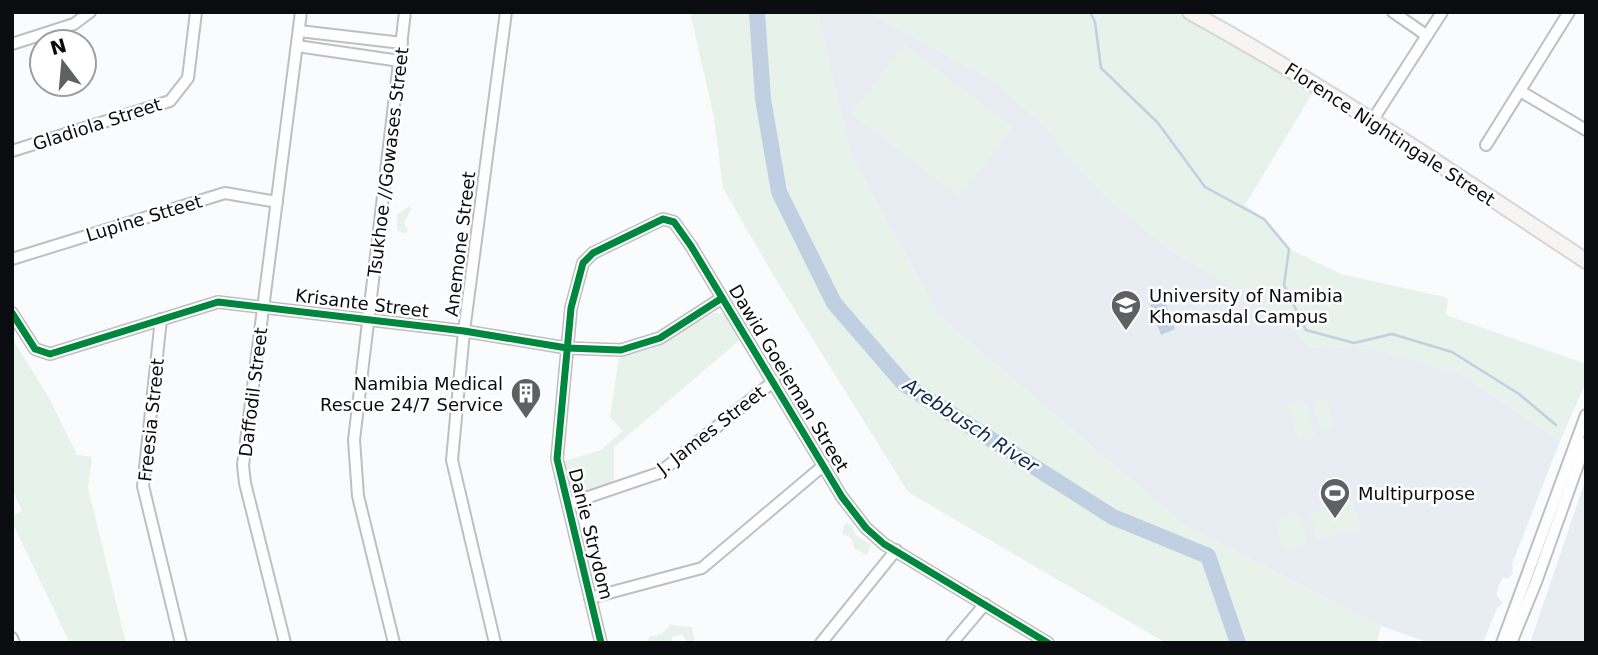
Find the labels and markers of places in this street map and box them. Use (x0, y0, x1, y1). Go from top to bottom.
place label: University of Namibia Khomasdal Campus (1149, 285, 1343, 327)
school or university icon: University of Namibia Khomasdal Campus (1109, 288, 1143, 332)
place label: Namibia Medical Rescue 24/7 Service (320, 373, 503, 415)
building icon: Namibia Medical Rescue 24/7 Service (509, 376, 543, 420)
sports icon: Multipurpose (1318, 476, 1352, 520)
place label: Multipurpose (1358, 483, 1475, 504)

